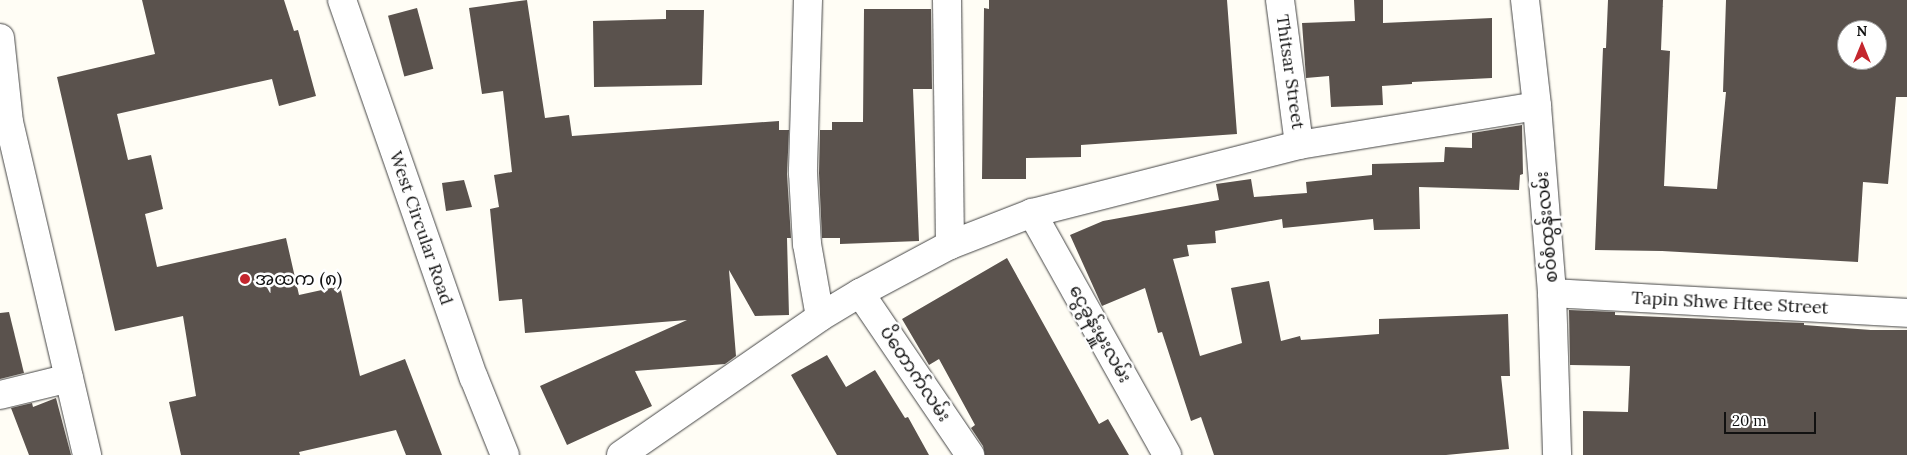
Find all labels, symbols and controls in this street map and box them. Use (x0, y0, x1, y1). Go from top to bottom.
street label: Thitsar Street (1271, 13, 1309, 131)
north arrow (1837, 20, 1887, 70)
text: N (1857, 22, 1867, 40)
street label: West Circular Road (385, 148, 457, 308)
street label: စဝ်စံထွန်းလမ်း (1531, 170, 1563, 284)
place label: အထက (၈) (255, 268, 342, 290)
marker: အထက (၈) (239, 273, 251, 285)
street label: ငွေခွန်းမှူးလမ်း (1064, 281, 1136, 387)
street label: Tapin Shwe Htee Street (1631, 287, 1829, 319)
street label: ပိတောက်လမ်း (875, 322, 955, 426)
scale bar (1727, 402, 1820, 434)
text: 20 m (1732, 411, 1767, 430)

